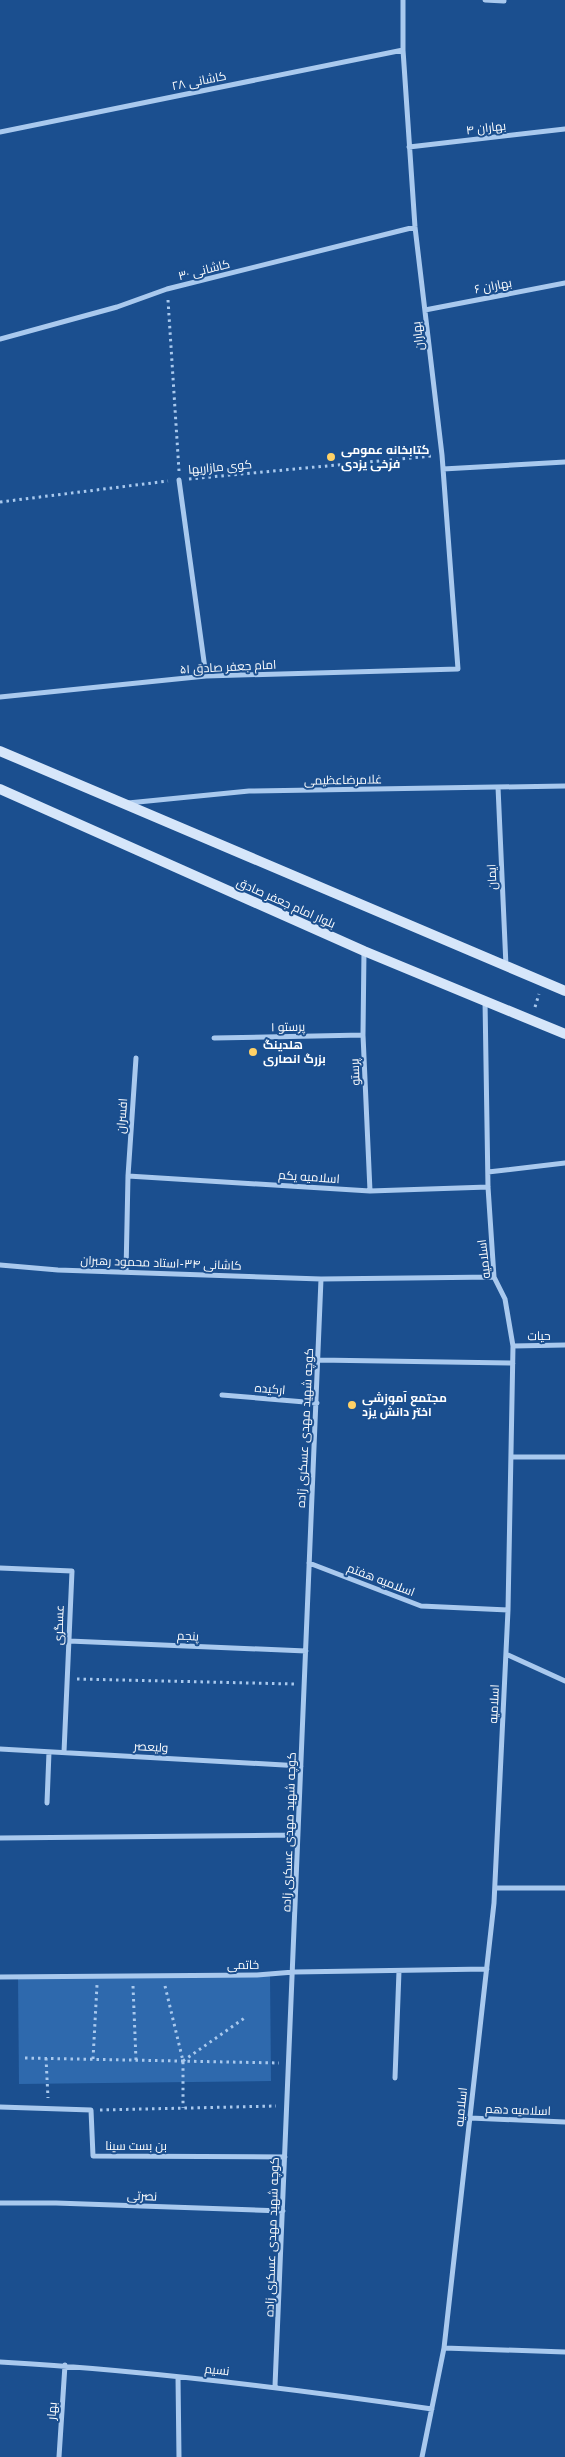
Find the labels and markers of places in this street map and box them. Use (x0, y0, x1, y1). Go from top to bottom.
place label: کتابخانه عمومی فرخی یزدی (341, 443, 429, 472)
marker: کتابخانه عمومی فرخی یزدی (325, 451, 337, 463)
place label: هلدینگ بزرگ انصاری (263, 1038, 326, 1067)
marker: هلدینگ بزرگ انصاری (247, 1046, 259, 1058)
place label: مجتمع آموزشی اختر دانش یزد (362, 1391, 447, 1420)
marker: مجتمع آموزشی اختر دانش یزد (346, 1399, 358, 1411)

